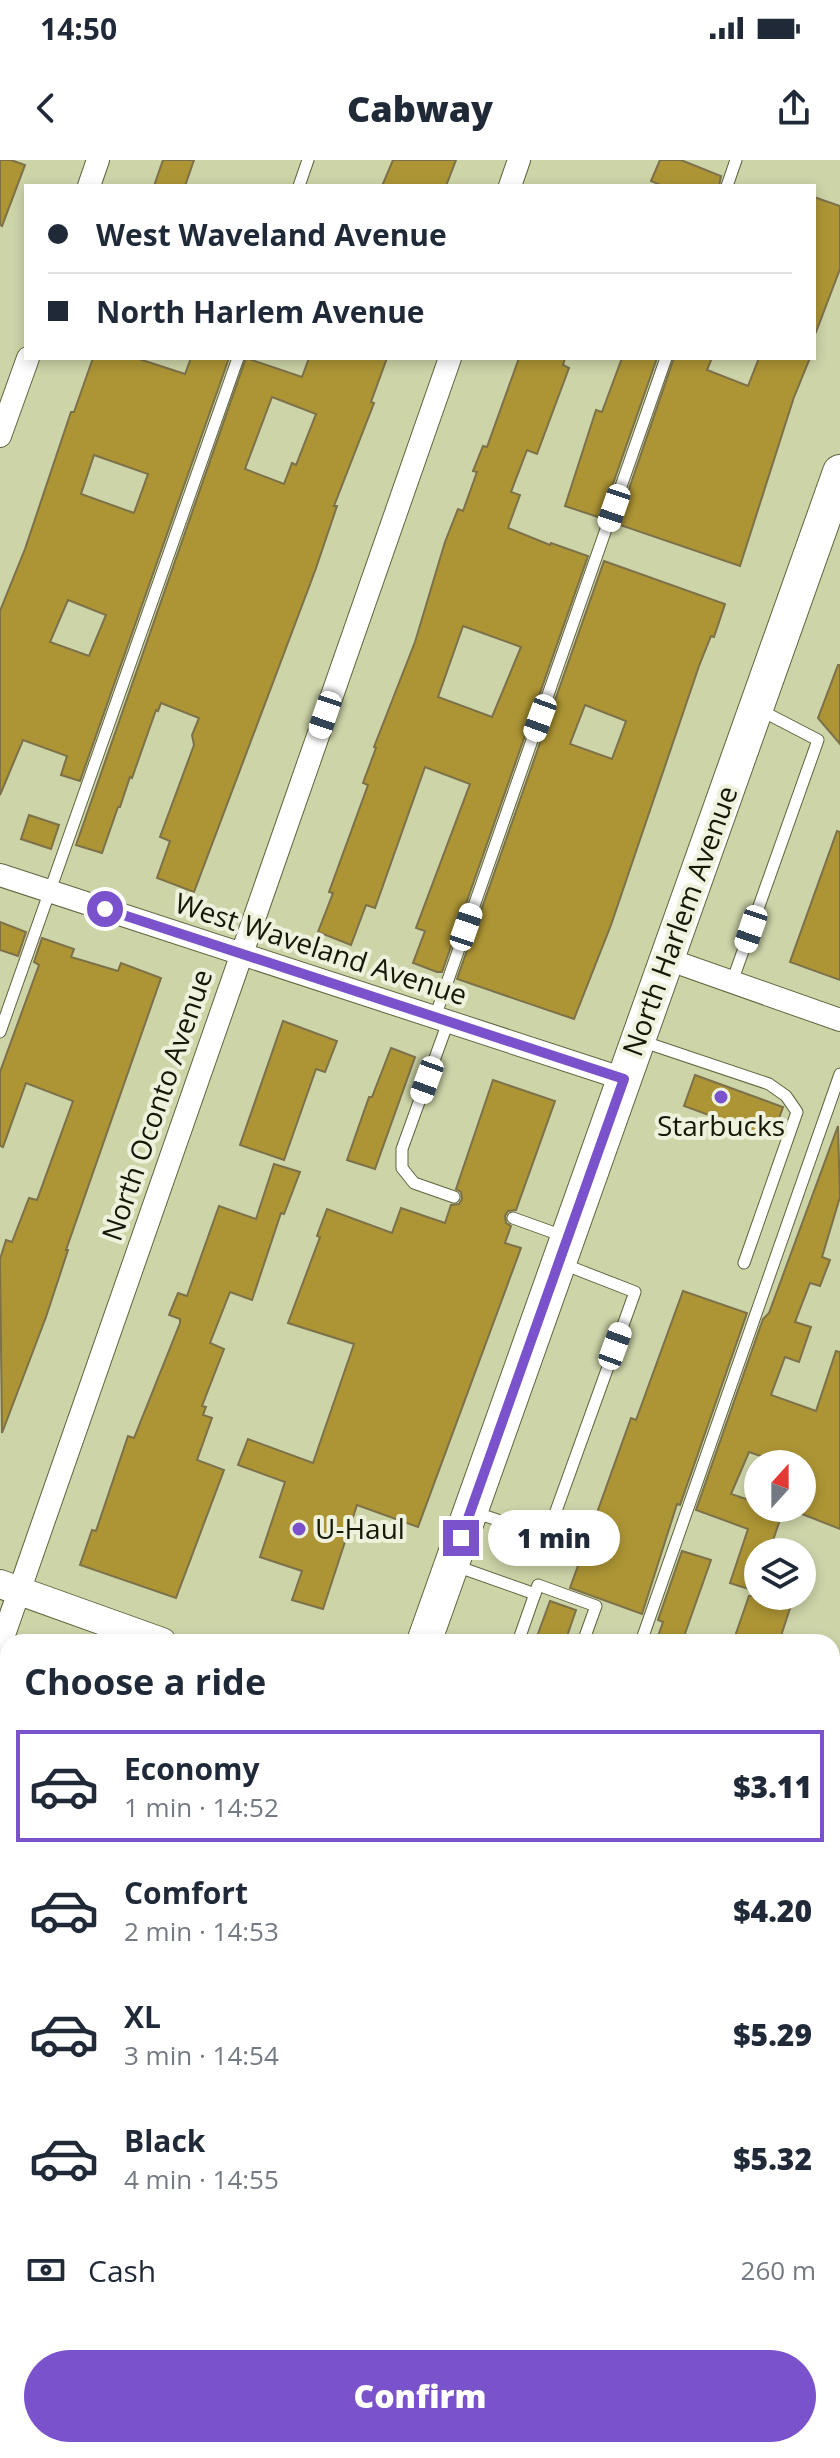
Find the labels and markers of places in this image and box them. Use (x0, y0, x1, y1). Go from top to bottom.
marker: Starbucks (712, 1088, 730, 1106)
place label: Starbucks (657, 1106, 785, 1144)
place label: U-Haul (315, 1509, 405, 1547)
marker: U-Haul (290, 1520, 308, 1538)

